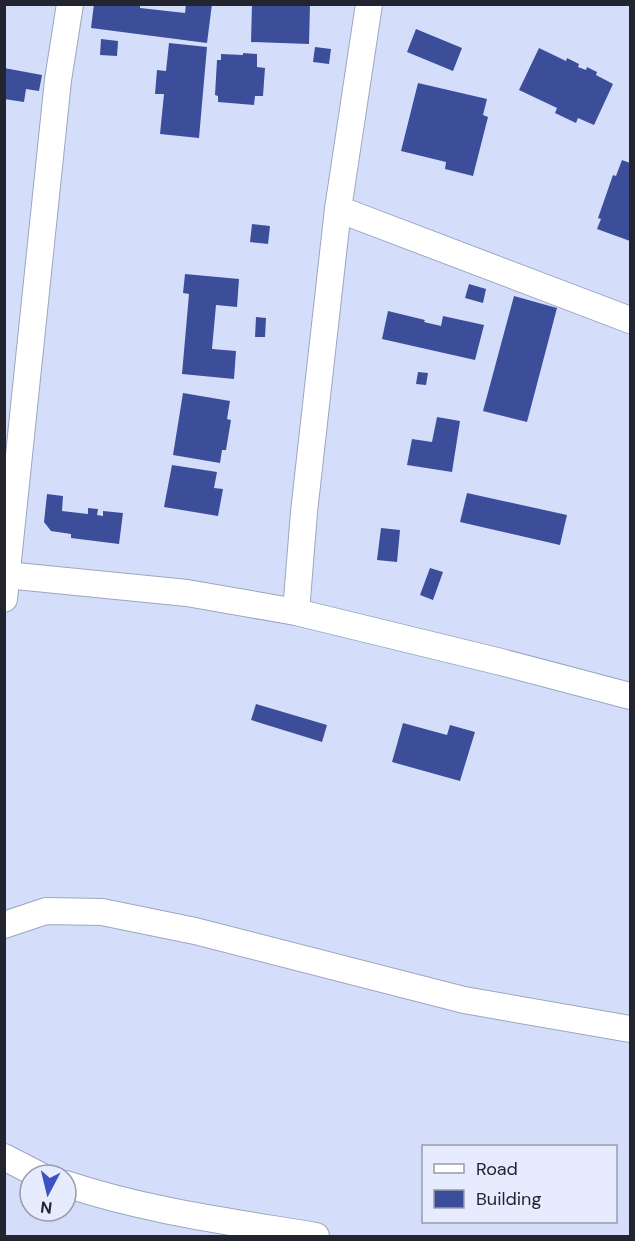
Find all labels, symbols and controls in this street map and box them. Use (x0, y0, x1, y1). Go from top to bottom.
legend (422, 1145, 617, 1223)
text: Road (476, 1157, 518, 1181)
north arrow (18, 1163, 78, 1223)
text: Building (476, 1187, 541, 1211)
text: N (39, 1196, 53, 1219)

